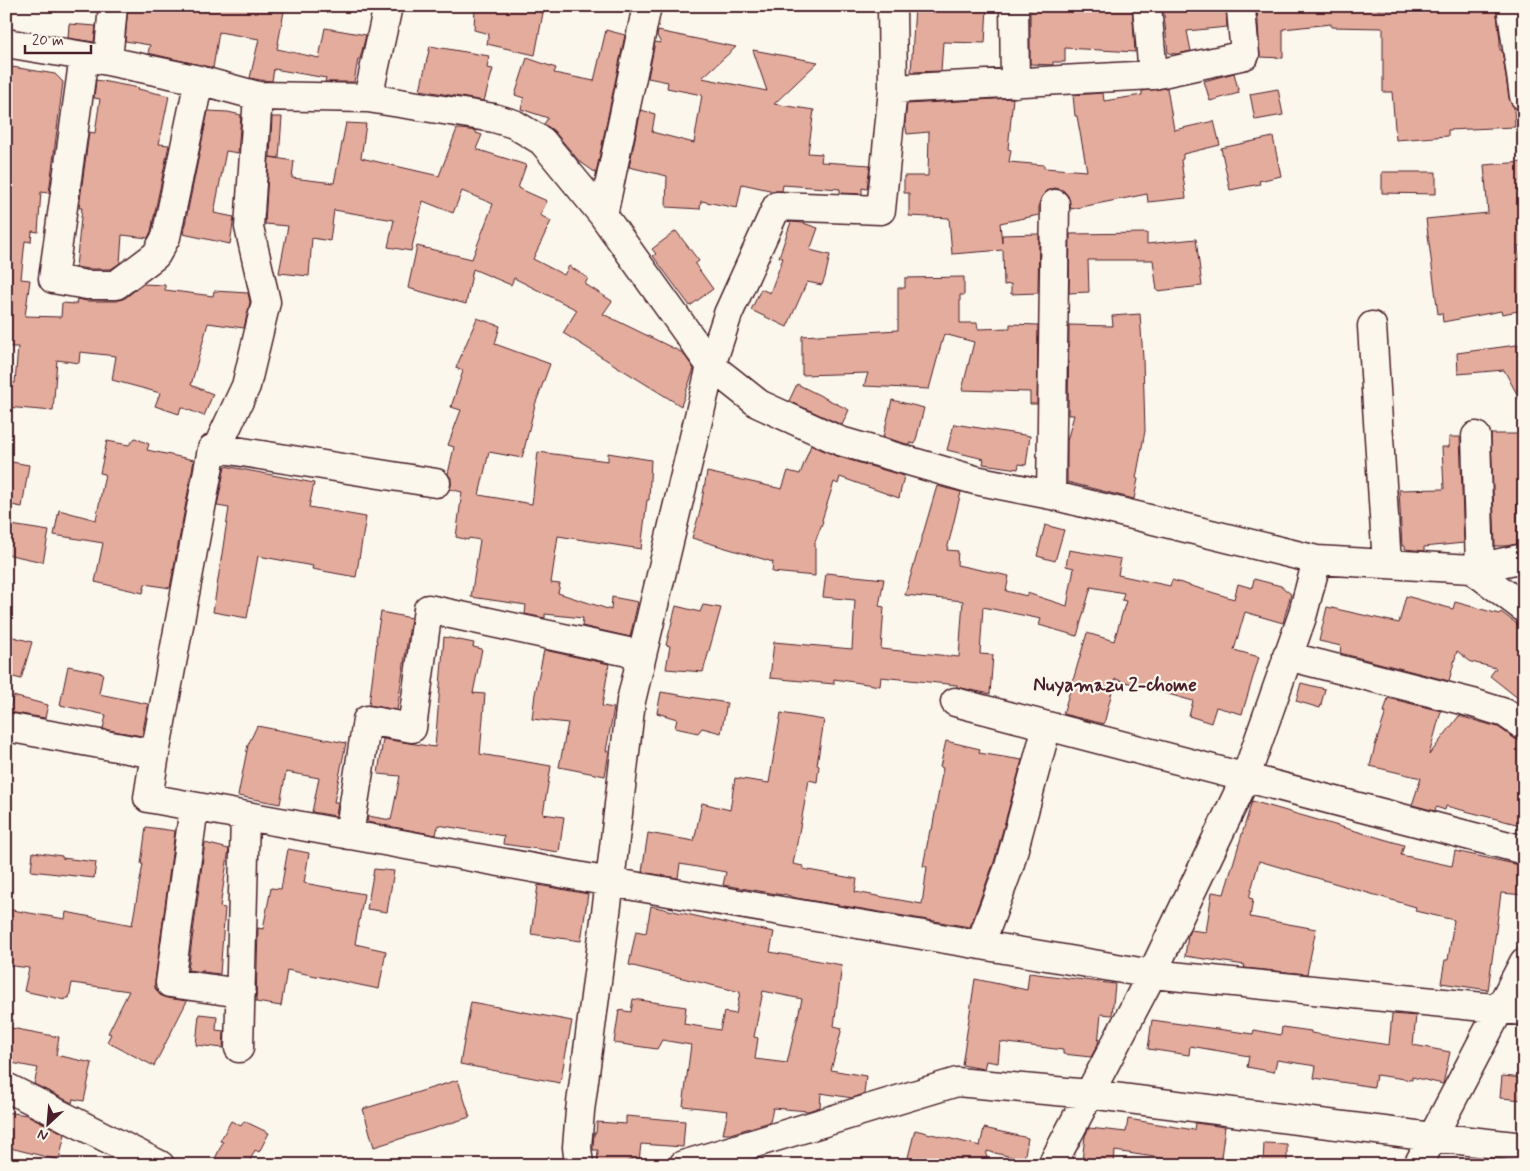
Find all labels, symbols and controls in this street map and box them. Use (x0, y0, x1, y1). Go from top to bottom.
scale bar (25, 22, 91, 54)
text: 20 m (32, 31, 64, 51)
district label: Nuyamazu 2-chome (1033, 673, 1197, 698)
north arrow (22, 1098, 72, 1148)
text: N (35, 1125, 51, 1145)

